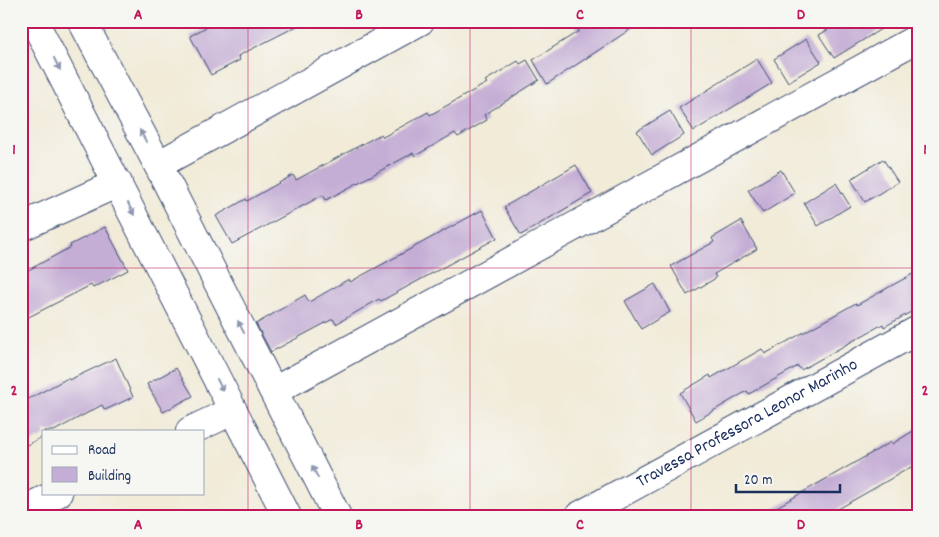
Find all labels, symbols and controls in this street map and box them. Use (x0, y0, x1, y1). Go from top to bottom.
text: A (134, 4, 143, 27)
text: B (355, 4, 363, 27)
text: C (576, 4, 584, 27)
text: D (797, 4, 806, 27)
one-way arrow (53, 57, 61, 72)
one-way arrow (139, 129, 147, 144)
text: 1 (12, 139, 16, 162)
text: 1 (923, 139, 927, 162)
one-way arrow (127, 202, 135, 216)
one-way arrow (237, 320, 245, 335)
street label: Travessa Professora Leonor Marinho (632, 353, 863, 495)
one-way arrow (216, 378, 224, 393)
text: 2 (11, 380, 18, 403)
text: 2 (922, 380, 929, 403)
legend (42, 430, 205, 494)
text: Road (88, 440, 116, 462)
scale bar (736, 462, 840, 494)
one-way arrow (311, 465, 319, 479)
text: Building (88, 466, 131, 488)
text: 20 m (744, 470, 772, 492)
text: A (134, 514, 143, 537)
text: B (355, 514, 363, 537)
text: C (576, 514, 584, 537)
text: D (797, 514, 806, 537)

